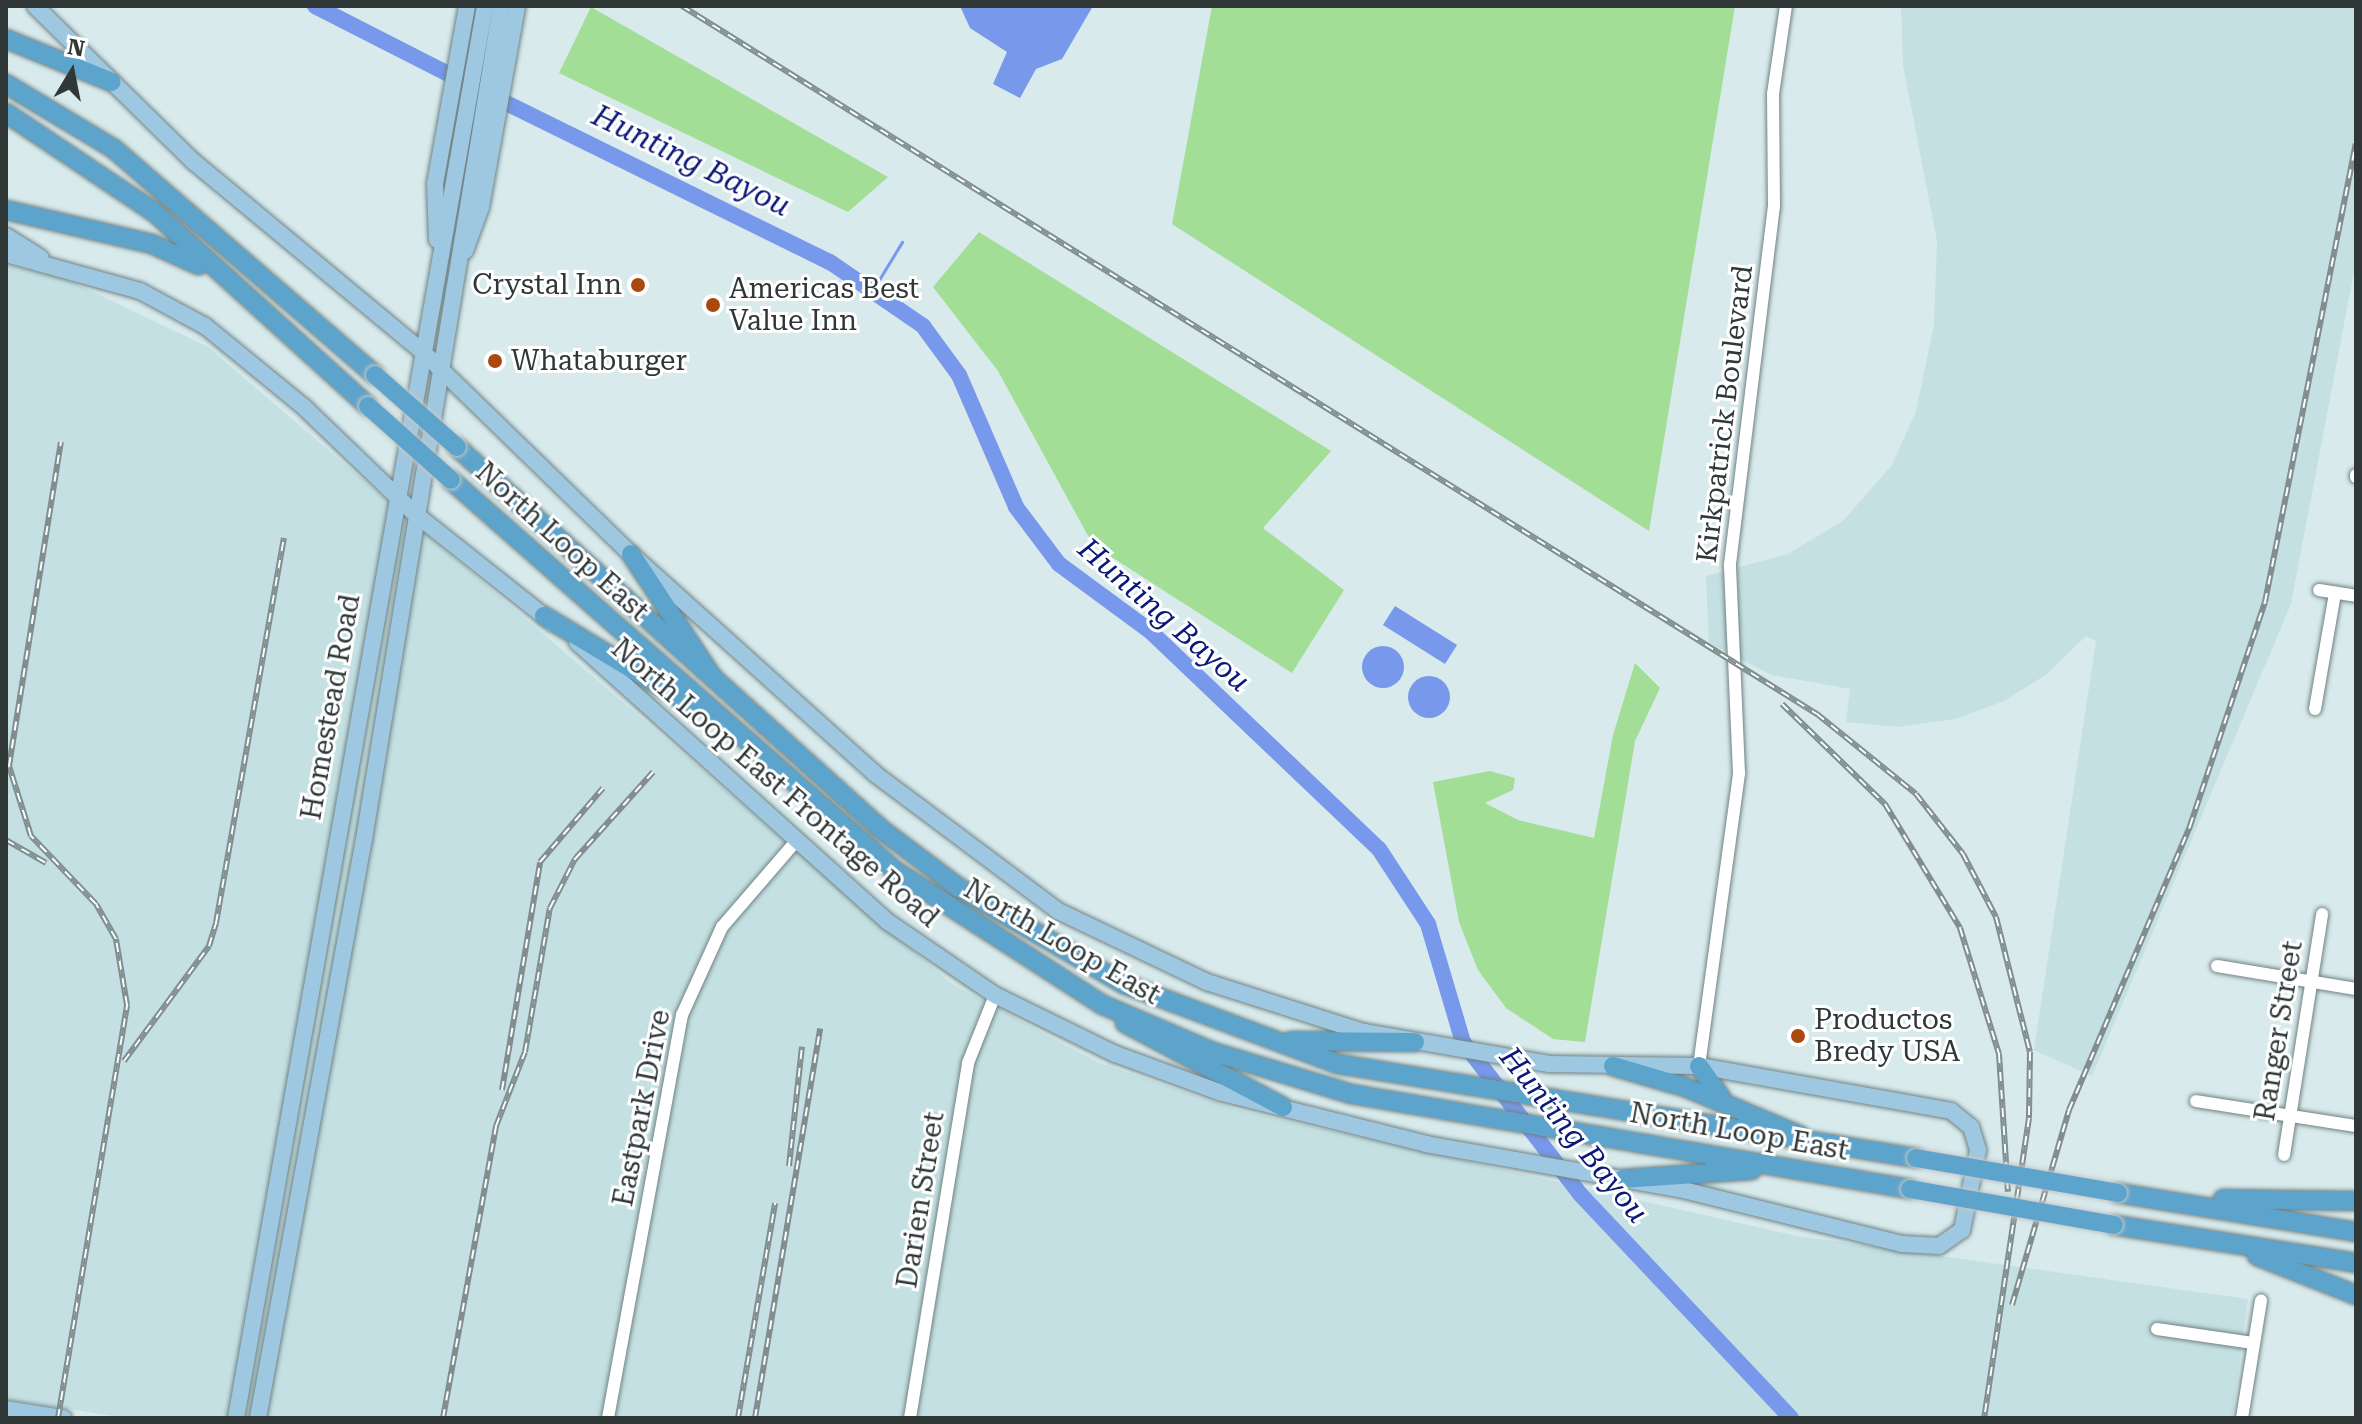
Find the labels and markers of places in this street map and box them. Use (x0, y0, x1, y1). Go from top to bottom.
place label: Crystal Inn (472, 268, 622, 302)
place label: Americas Best Value Inn (729, 272, 919, 338)
marker: Crystal Inn (629, 276, 647, 294)
marker: Americas Best Value Inn (704, 296, 722, 314)
place label: Whataburger (511, 344, 687, 378)
marker: Whataburger (486, 352, 504, 370)
place label: Productos Bredy USA (1814, 1003, 1960, 1069)
marker: Productos Bredy USA (1789, 1027, 1807, 1045)

